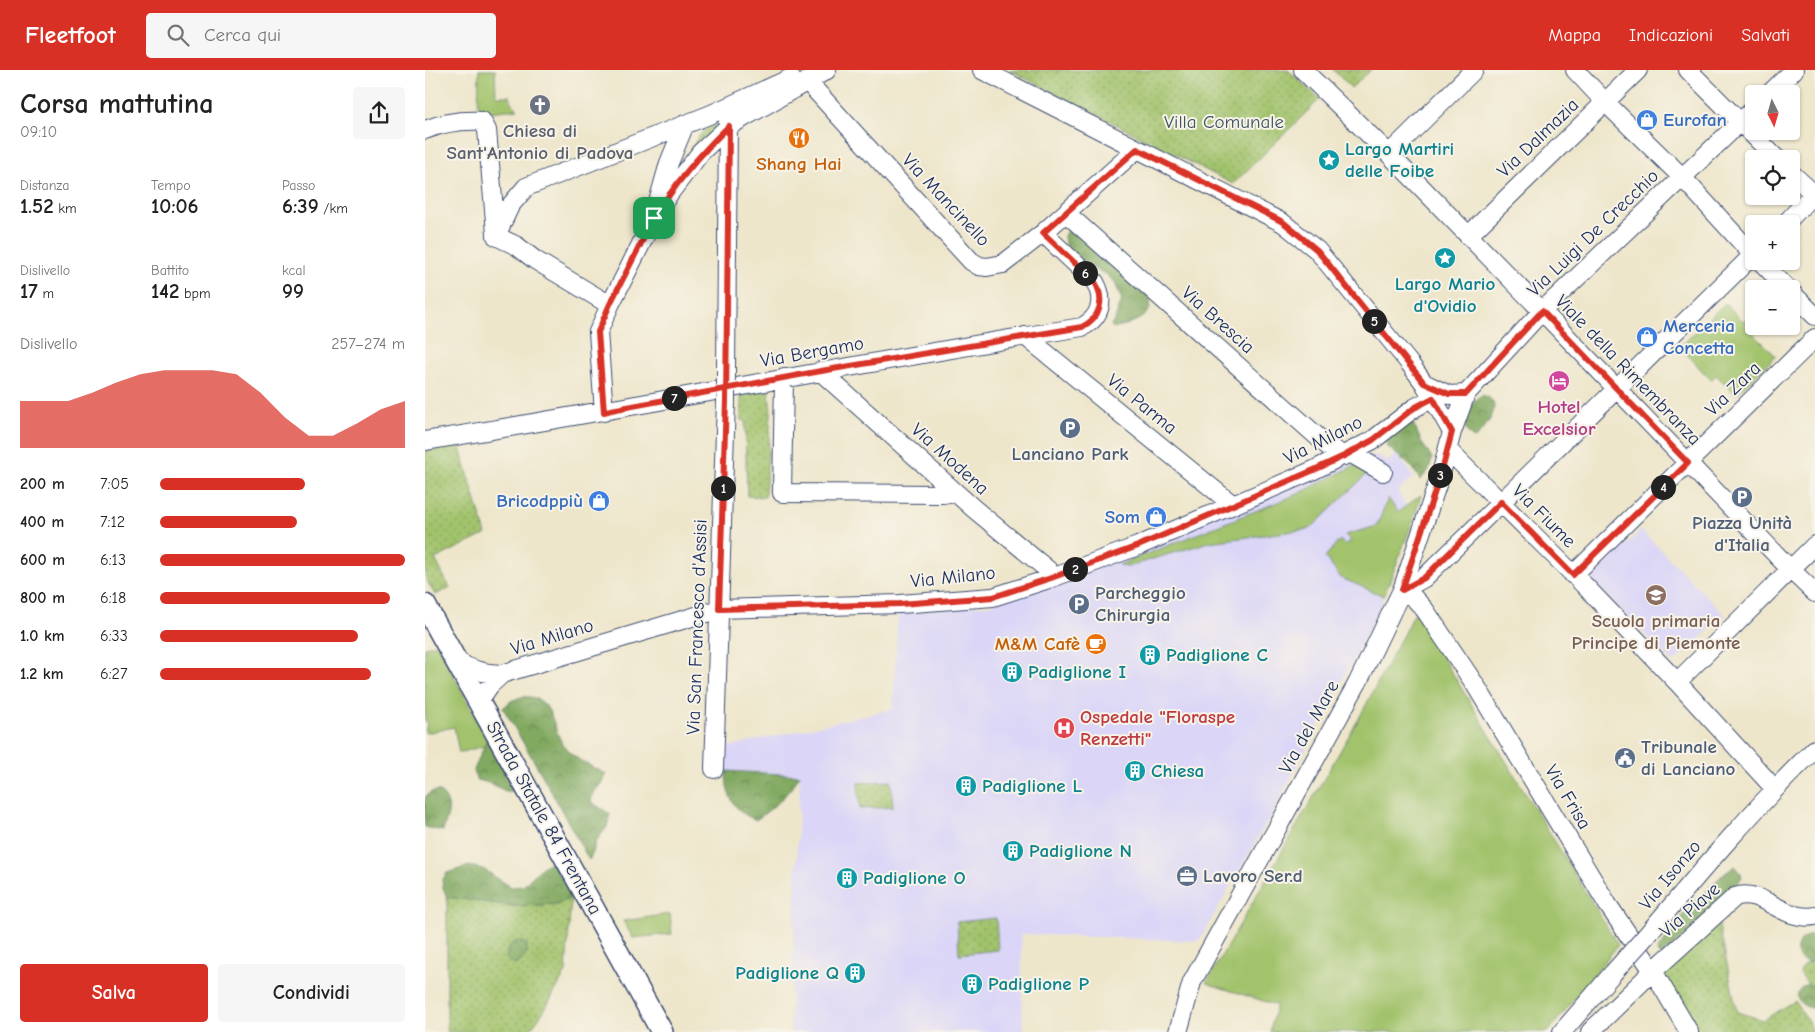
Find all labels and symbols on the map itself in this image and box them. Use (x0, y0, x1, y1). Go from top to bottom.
north arrow (1745, 85, 1800, 140)
church icon: Chiesa di Sant'Antonio di Padova (528, 93, 552, 117)
street label: Via Dalmazia (1493, 94, 1583, 182)
shop icon: Eurofan (1635, 108, 1659, 132)
place label: Eurofan (1663, 109, 1727, 131)
park label: Villa Comunale (1164, 111, 1284, 133)
place label: Chiesa di Sant'Antonio di Padova (447, 120, 633, 164)
restaurant icon: Shang Hai (787, 126, 811, 150)
place label: Largo Martiri delle Foibe (1345, 138, 1454, 182)
place icon: Largo Martiri delle Foibe (1317, 148, 1341, 172)
street label: Via Mancinello (897, 149, 995, 251)
place label: Shang Hai (756, 153, 842, 175)
street label: Via Luigi De Crecchio (1523, 165, 1663, 301)
pin (633, 197, 675, 239)
place icon: Largo Mario d'Ovidio (1433, 246, 1457, 270)
pin: 6 (1073, 260, 1097, 286)
place label: Largo Mario d'Ovidio (1395, 273, 1495, 317)
street label: Via Brescia (1177, 282, 1259, 358)
street label: Viale della Rimembranza (1551, 290, 1705, 450)
pin: 5 (1361, 308, 1387, 334)
place label: Merceria Concetta (1663, 315, 1735, 359)
shop icon: Merceria Concetta (1635, 325, 1659, 349)
street label: Via Bergamo (759, 332, 865, 372)
street label: Via Zara (1701, 357, 1765, 421)
street label: Via Parma (1103, 369, 1181, 439)
hotel icon: Hotel Excelsior (1547, 369, 1571, 393)
pin: 7 (661, 386, 687, 410)
place label: Hotel Excelsior (1522, 396, 1596, 440)
street label: Via Milano (1280, 411, 1366, 469)
parking icon: Lanciano Park (1058, 416, 1082, 440)
street label: Via Modena (907, 419, 993, 499)
place label: Lanciano Park (1012, 443, 1129, 465)
pin: 3 (1427, 462, 1453, 488)
pin: 4 (1651, 474, 1675, 500)
pin: 1 (711, 476, 735, 500)
street label: Via Fiume (1508, 480, 1580, 552)
parking icon: Piazza Unità d'Italia (1730, 485, 1754, 509)
shop icon: Bricodppiù (587, 489, 611, 513)
place label: Bricodppiù (496, 490, 583, 512)
shop icon: Som (1144, 505, 1168, 529)
place label: Som (1105, 506, 1140, 528)
place label: Piazza Unità d'Italia (1692, 512, 1792, 556)
street label: Via San Francesco d'Assisi (682, 519, 712, 735)
pin: 2 (1063, 556, 1087, 582)
street label: Via Milano (909, 562, 997, 592)
place label: Parcheggio Chirurgia (1095, 582, 1186, 626)
school or university icon: Scuola primaria Principe di Piemonte (1644, 583, 1668, 607)
parking icon: Parcheggio Chirurgia (1067, 592, 1091, 616)
place label: Scuola primaria Principe di Piemonte (1572, 610, 1740, 654)
street label: Via Milano (508, 614, 596, 660)
cafe icon: M&M Cafè (1084, 632, 1108, 656)
place label: M&M Cafè (995, 633, 1080, 655)
building icon: Padiglione C (1138, 643, 1162, 667)
place label: Padiglione C (1166, 644, 1268, 666)
building icon: Padiglione I (1000, 660, 1024, 684)
place label: Padiglione I (1028, 661, 1126, 683)
street label: Via del Mare (1274, 677, 1344, 777)
place label: Ospedale "Floraspe Renzetti" (1080, 706, 1235, 750)
hospital icon: Ospedale "Floraspe Renzetti" (1052, 716, 1076, 740)
street label: Strada Statale 84 Frentana (482, 718, 606, 918)
place label: Tribunale di Lanciano (1641, 736, 1736, 780)
public building icon: Tribunale di Lanciano (1613, 746, 1637, 770)
building icon: Chiesa (1123, 759, 1147, 783)
place label: Chiesa (1151, 760, 1204, 782)
street label: Via Frisa (1540, 761, 1596, 833)
building icon: Padiglione L (954, 774, 978, 798)
place label: Padiglione L (982, 775, 1082, 797)
street label: Via Isonzo (1634, 836, 1706, 914)
building icon: Padiglione N (1001, 839, 1025, 863)
place label: Padiglione N (1029, 840, 1132, 862)
office icon: Lavoro Ser.d (1175, 864, 1199, 888)
place label: Lavoro Ser.d (1203, 865, 1303, 887)
building icon: Padiglione O (835, 866, 859, 890)
place label: Padiglione O (863, 867, 966, 889)
street label: Via Piave (1655, 878, 1725, 942)
building icon: Padiglione Q (843, 961, 867, 985)
place label: Padiglione Q (735, 962, 839, 984)
building icon: Padiglione P (960, 972, 984, 996)
place label: Padiglione P (988, 973, 1089, 995)

